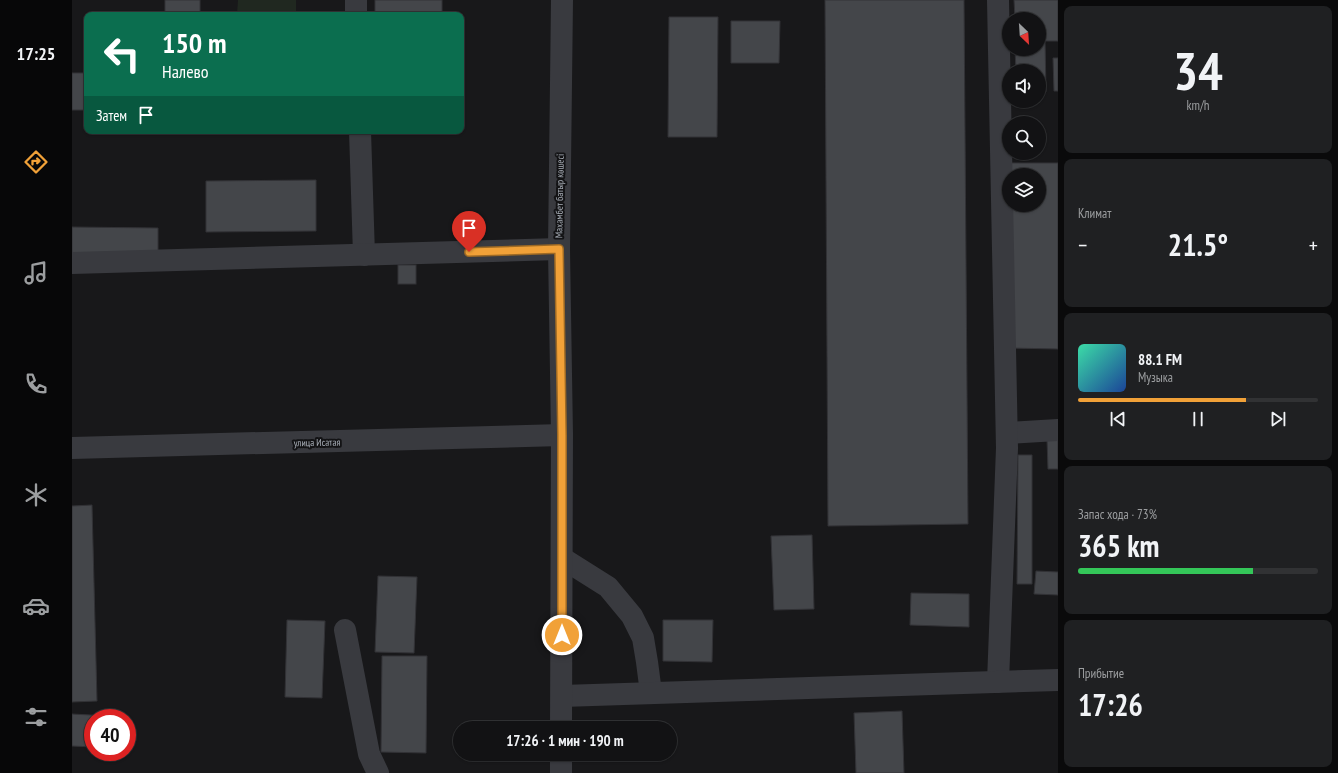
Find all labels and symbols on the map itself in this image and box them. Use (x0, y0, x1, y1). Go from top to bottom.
north arrow (1002, 12, 1046, 56)
street label: Махамбет батыр көшесі (552, 154, 567, 238)
pin (452, 211, 486, 252)
street label: улица Исатая (294, 436, 341, 449)
position arrow (541, 614, 583, 656)
speed limit sign: 40 (84, 709, 136, 761)

